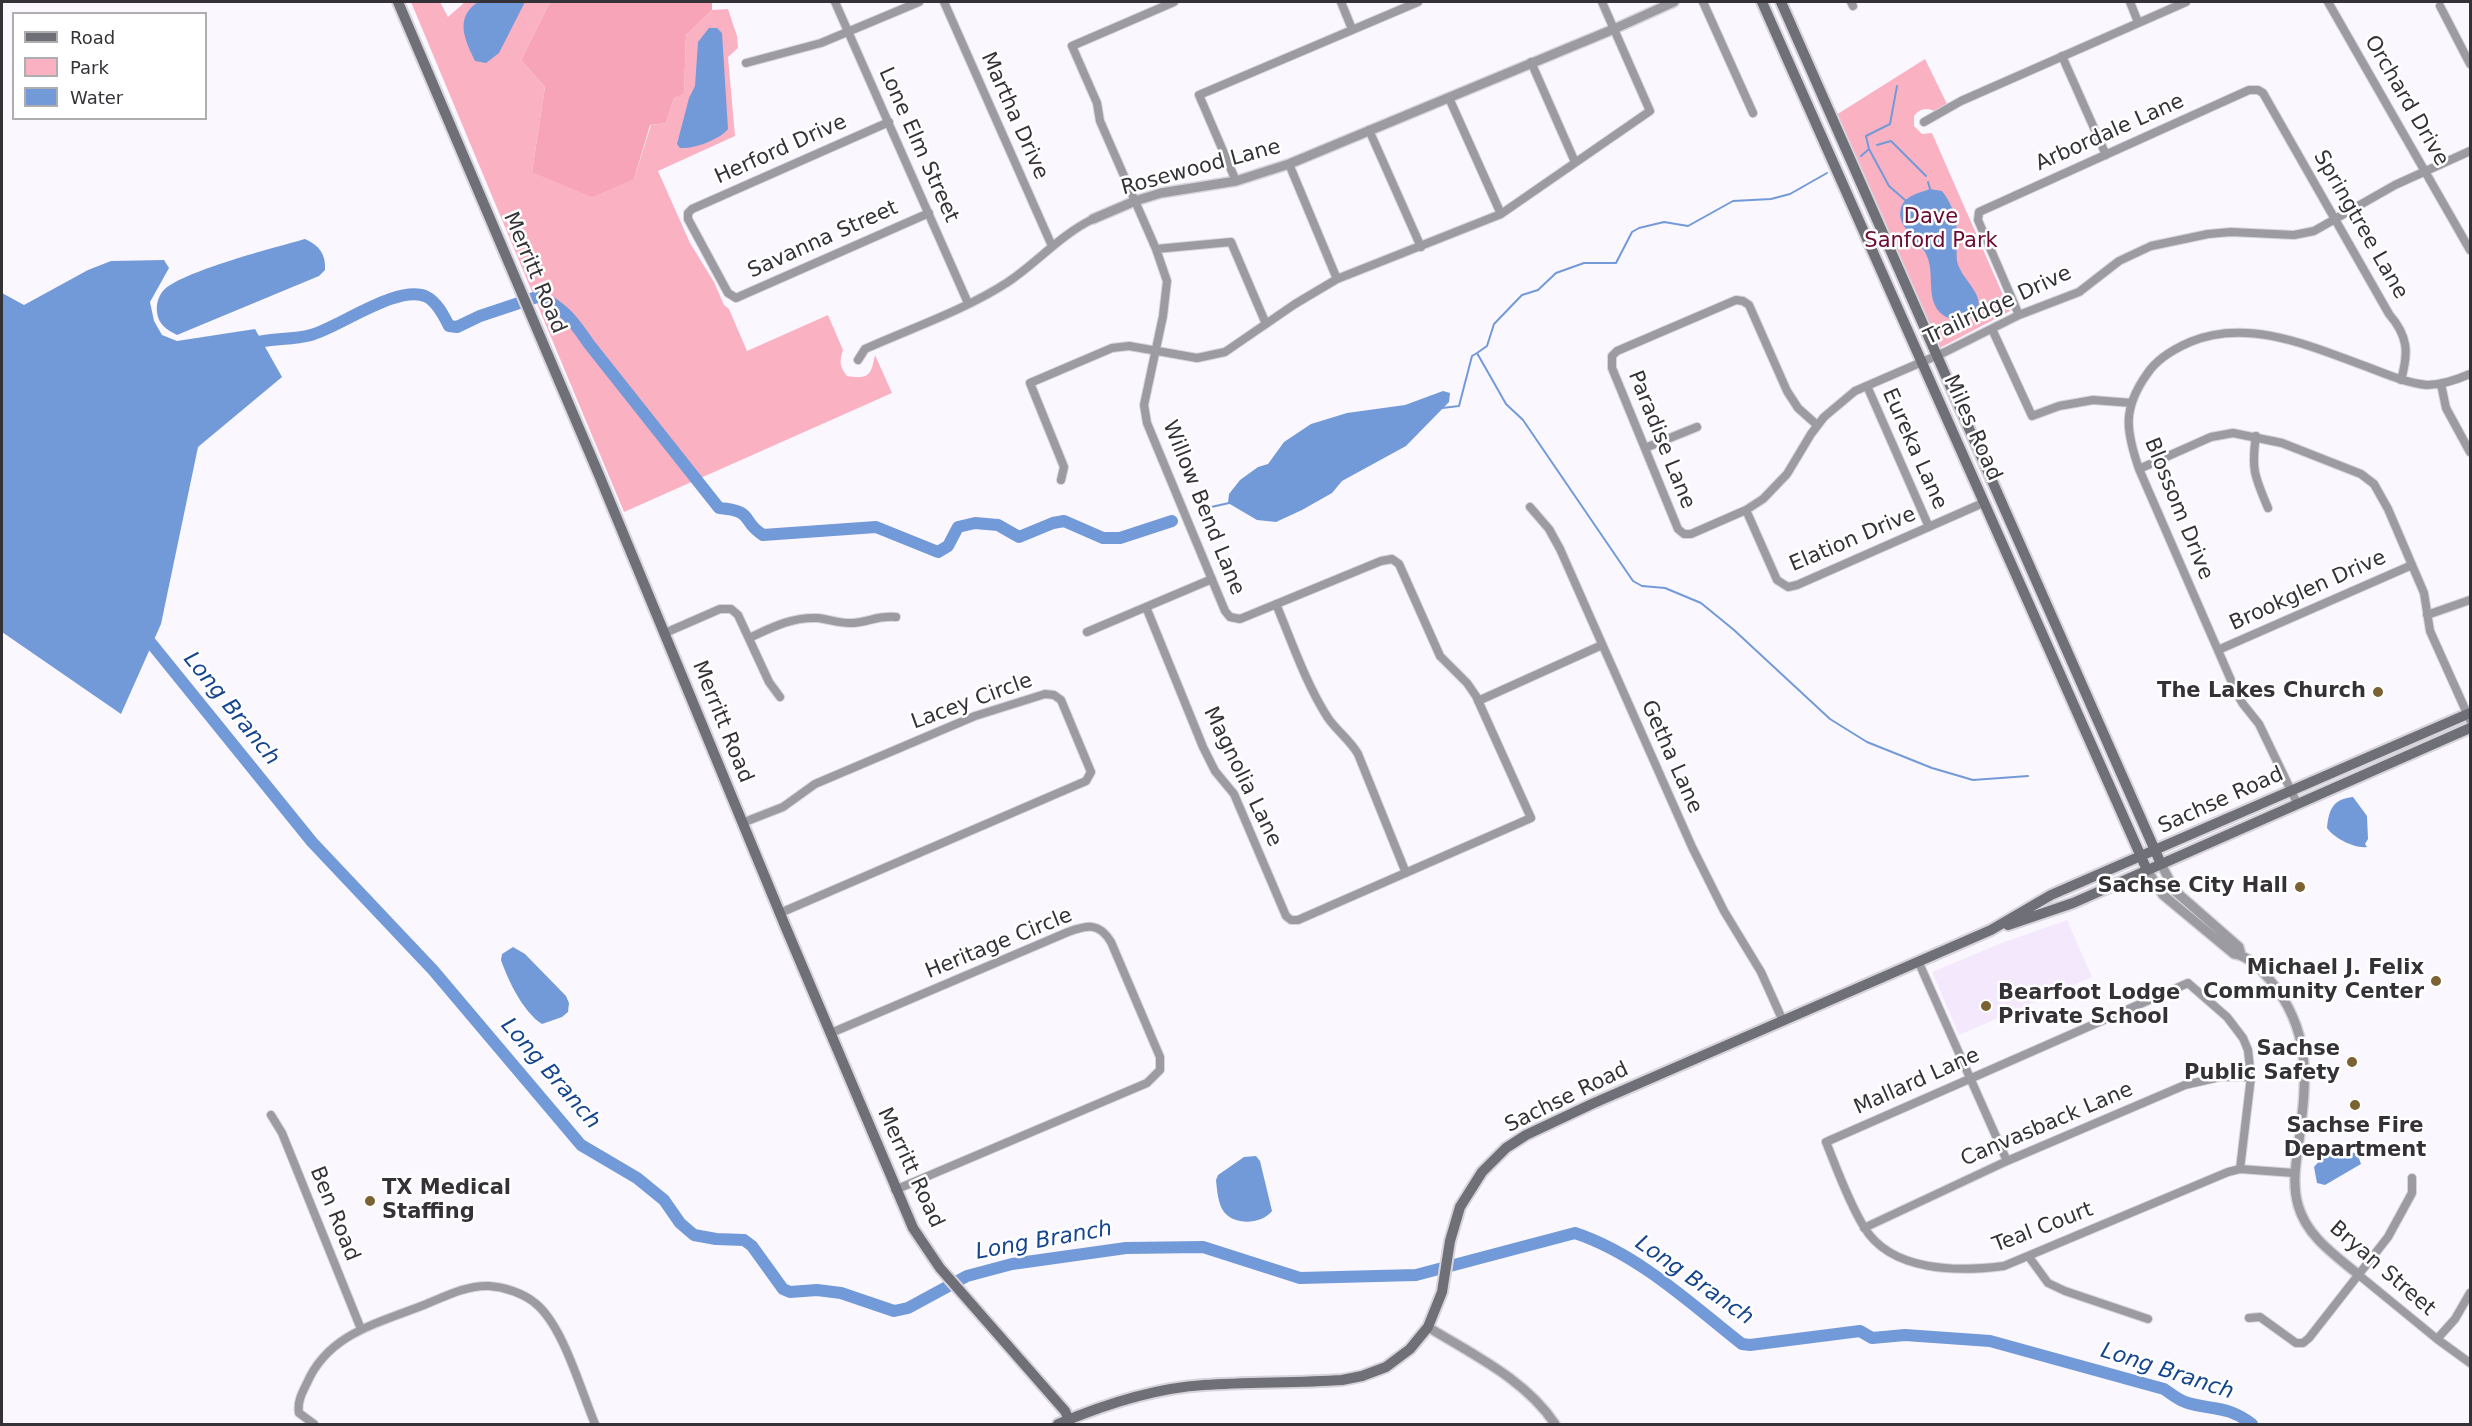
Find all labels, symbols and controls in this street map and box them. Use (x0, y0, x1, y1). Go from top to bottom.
legend (12, 12, 207, 120)
text: Road (70, 27, 115, 48)
street label: Orchard Drive (2358, 31, 2454, 171)
street label: Martha Drive (975, 48, 1053, 184)
text: Park (70, 57, 109, 78)
street label: Lone Elm Street (873, 64, 963, 226)
text: Water (70, 87, 123, 108)
street label: Arbordale Lane (2032, 89, 2188, 177)
street label: Herford Drive (711, 110, 851, 190)
street label: Rosewood Lane (1119, 135, 1283, 201)
street label: Springtree Lane (2307, 146, 2413, 304)
street label: Savanna Street (744, 196, 902, 284)
park label: Dave Sanford Park (1864, 205, 1998, 255)
street label: Merritt Road (497, 208, 571, 338)
street label: Trailridge Drive (1920, 261, 2076, 351)
street label: Paradise Lane (1622, 367, 1700, 513)
street label: Miles Road (1938, 371, 2006, 485)
street label: Eureka Lane (1876, 385, 1952, 513)
street label: Willow Bend Lane (1156, 417, 1250, 599)
street label: Blossom Drive (2138, 434, 2218, 584)
street label: Elation Drive (1786, 502, 1920, 578)
street label: Brookglen Drive (2226, 545, 2390, 637)
water label: Long Branch (177, 647, 285, 771)
street label: Merritt Road (686, 657, 758, 787)
street label: Lacey Circle (908, 668, 1036, 736)
place label: The Lakes Church (2157, 679, 2366, 705)
marker: The Lakes Church (2371, 685, 2385, 699)
street label: Getha Lane (1635, 697, 1707, 817)
street label: Magnolia Lane (1197, 703, 1287, 851)
street label: Sachse Road (2155, 762, 2287, 840)
place label: Sachse City Hall (2097, 874, 2288, 900)
marker: Sachse City Hall (2293, 880, 2307, 894)
street label: Heritage Circle (922, 903, 1076, 985)
place label: Michael J. Felix Community Center (2203, 956, 2424, 1006)
marker: Michael J. Felix Community Center (2429, 974, 2443, 988)
place label: Bearfoot Lodge Private School (1998, 981, 2180, 1031)
marker: Bearfoot Lodge Private School (1979, 999, 1993, 1013)
water label: Long Branch (495, 1013, 605, 1135)
place label: Sachse Public Safety (2184, 1037, 2340, 1087)
street label: Mallard Lane (1850, 1043, 1984, 1121)
marker: Sachse Public Safety (2345, 1055, 2359, 1069)
street label: Sachse Road (1501, 1057, 1633, 1139)
street label: Canvasback Lane (1957, 1077, 2137, 1173)
marker: Sachse Fire Department (2348, 1098, 2362, 1112)
street label: Merritt Road (871, 1104, 949, 1232)
place label: Sachse Fire Department (2284, 1114, 2426, 1164)
street label: Ben Road (304, 1163, 364, 1265)
place label: TX Medical Staffing (382, 1176, 511, 1226)
marker: TX Medical Staffing (363, 1194, 377, 1208)
street label: Teal Court (1989, 1197, 2097, 1259)
water label: Long Branch (974, 1216, 1114, 1266)
street label: Bryan Street (2324, 1216, 2440, 1322)
water label: Long Branch (1630, 1231, 1758, 1331)
water label: Long Branch (2097, 1338, 2237, 1406)

